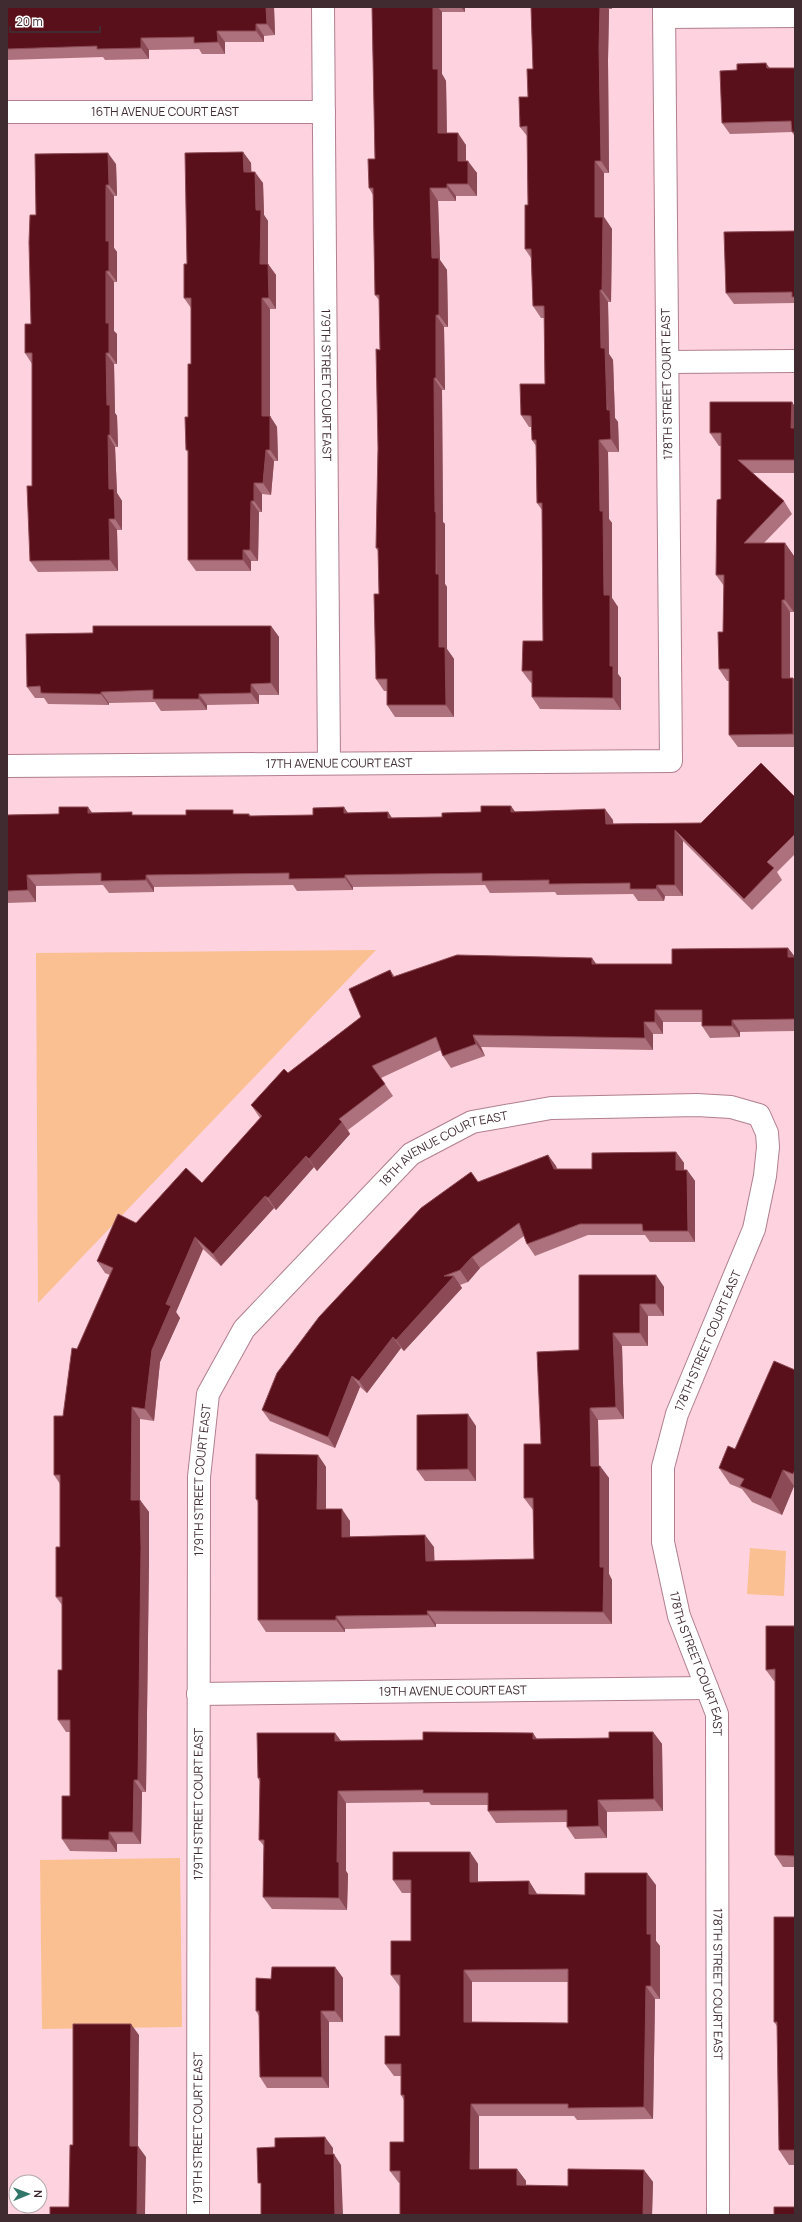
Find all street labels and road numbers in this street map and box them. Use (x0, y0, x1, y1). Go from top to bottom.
street label: 16TH AVENUE COURT EAST (91, 103, 240, 120)
street label: 178TH STREET COURT EAST (657, 307, 676, 460)
street label: 179TH STREET COURT EAST (317, 309, 336, 462)
street label: 17TH AVENUE COURT EAST (266, 754, 413, 772)
street label: 18TH AVENUE COURT EAST (375, 1107, 510, 1190)
street label: 178TH STREET COURT EAST (670, 1267, 745, 1414)
street label: 179TH STREET COURT EAST (190, 1402, 215, 1556)
street label: 178TH STREET COURT EAST (666, 1590, 726, 1737)
street label: 19TH AVENUE COURT EAST (379, 1681, 528, 1700)
street label: 179TH STREET COURT EAST (189, 1727, 207, 1880)
street label: 178TH STREET COURT EAST (709, 1908, 727, 2061)
street label: 179TH STREET COURT EAST (189, 2051, 206, 2204)

